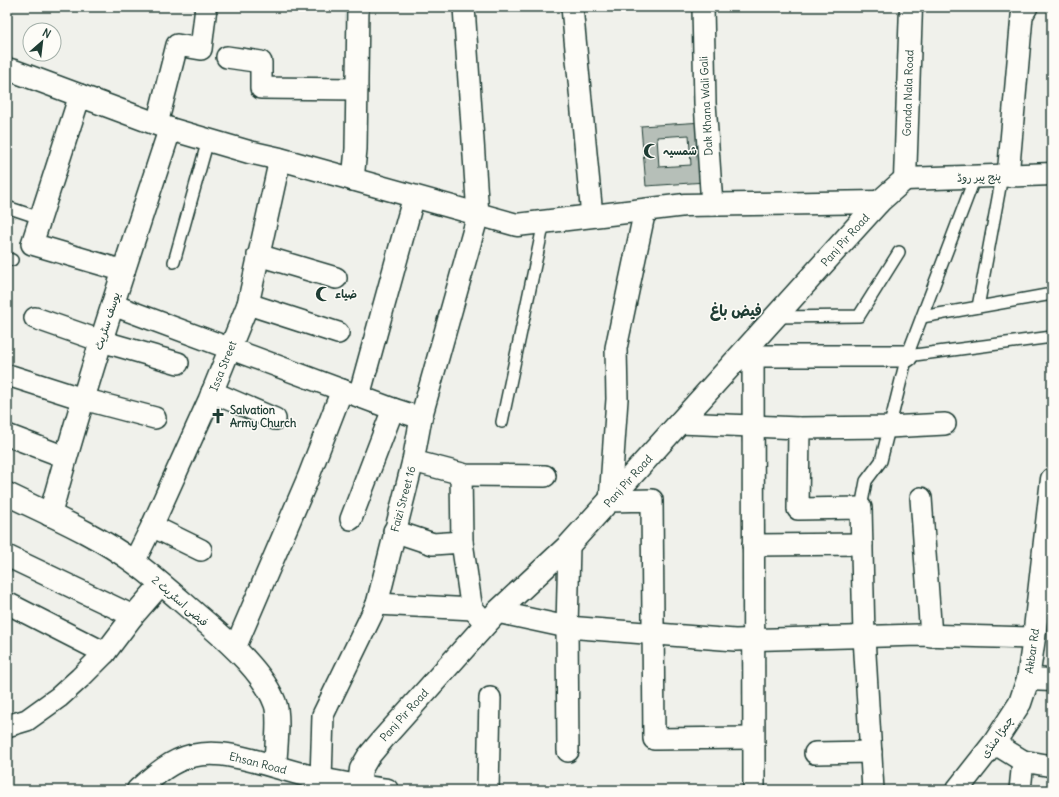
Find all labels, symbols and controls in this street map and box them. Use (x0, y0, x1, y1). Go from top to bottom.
north arrow (22, 22, 62, 62)
text: N (40, 25, 53, 41)
street label: Ganda Nala Road (899, 49, 917, 137)
street label: Dak Khana Wali Gali (696, 56, 716, 156)
mosque icon: شمسیہ (642, 142, 660, 160)
place label: شمسیہ (663, 144, 697, 158)
street label: پنج پیر روڈ (957, 169, 1001, 186)
street label: Panj Pir Road (818, 210, 873, 269)
mosque icon: ضیاء (314, 285, 332, 303)
place label: ضیاء (335, 287, 357, 301)
street label: یوسف سٹریٹ (91, 290, 124, 352)
district label: فیض باغ (710, 301, 762, 321)
street label: Issa Street (207, 339, 240, 393)
place label: Salvation Army Church (230, 403, 297, 431)
church icon: Salvation Army Church (209, 407, 227, 425)
street label: Panj Pir Road (601, 451, 656, 510)
street label: Faizi Street 16 (388, 465, 418, 533)
street label: فیضی اسٹریٹ 2 (148, 573, 211, 630)
street label: Akbar Rd (1022, 627, 1042, 675)
street label: Panj Pir Road (377, 685, 432, 744)
street label: چمڑا منڈی (978, 713, 1016, 761)
street label: Ehsan Road (228, 749, 289, 777)

